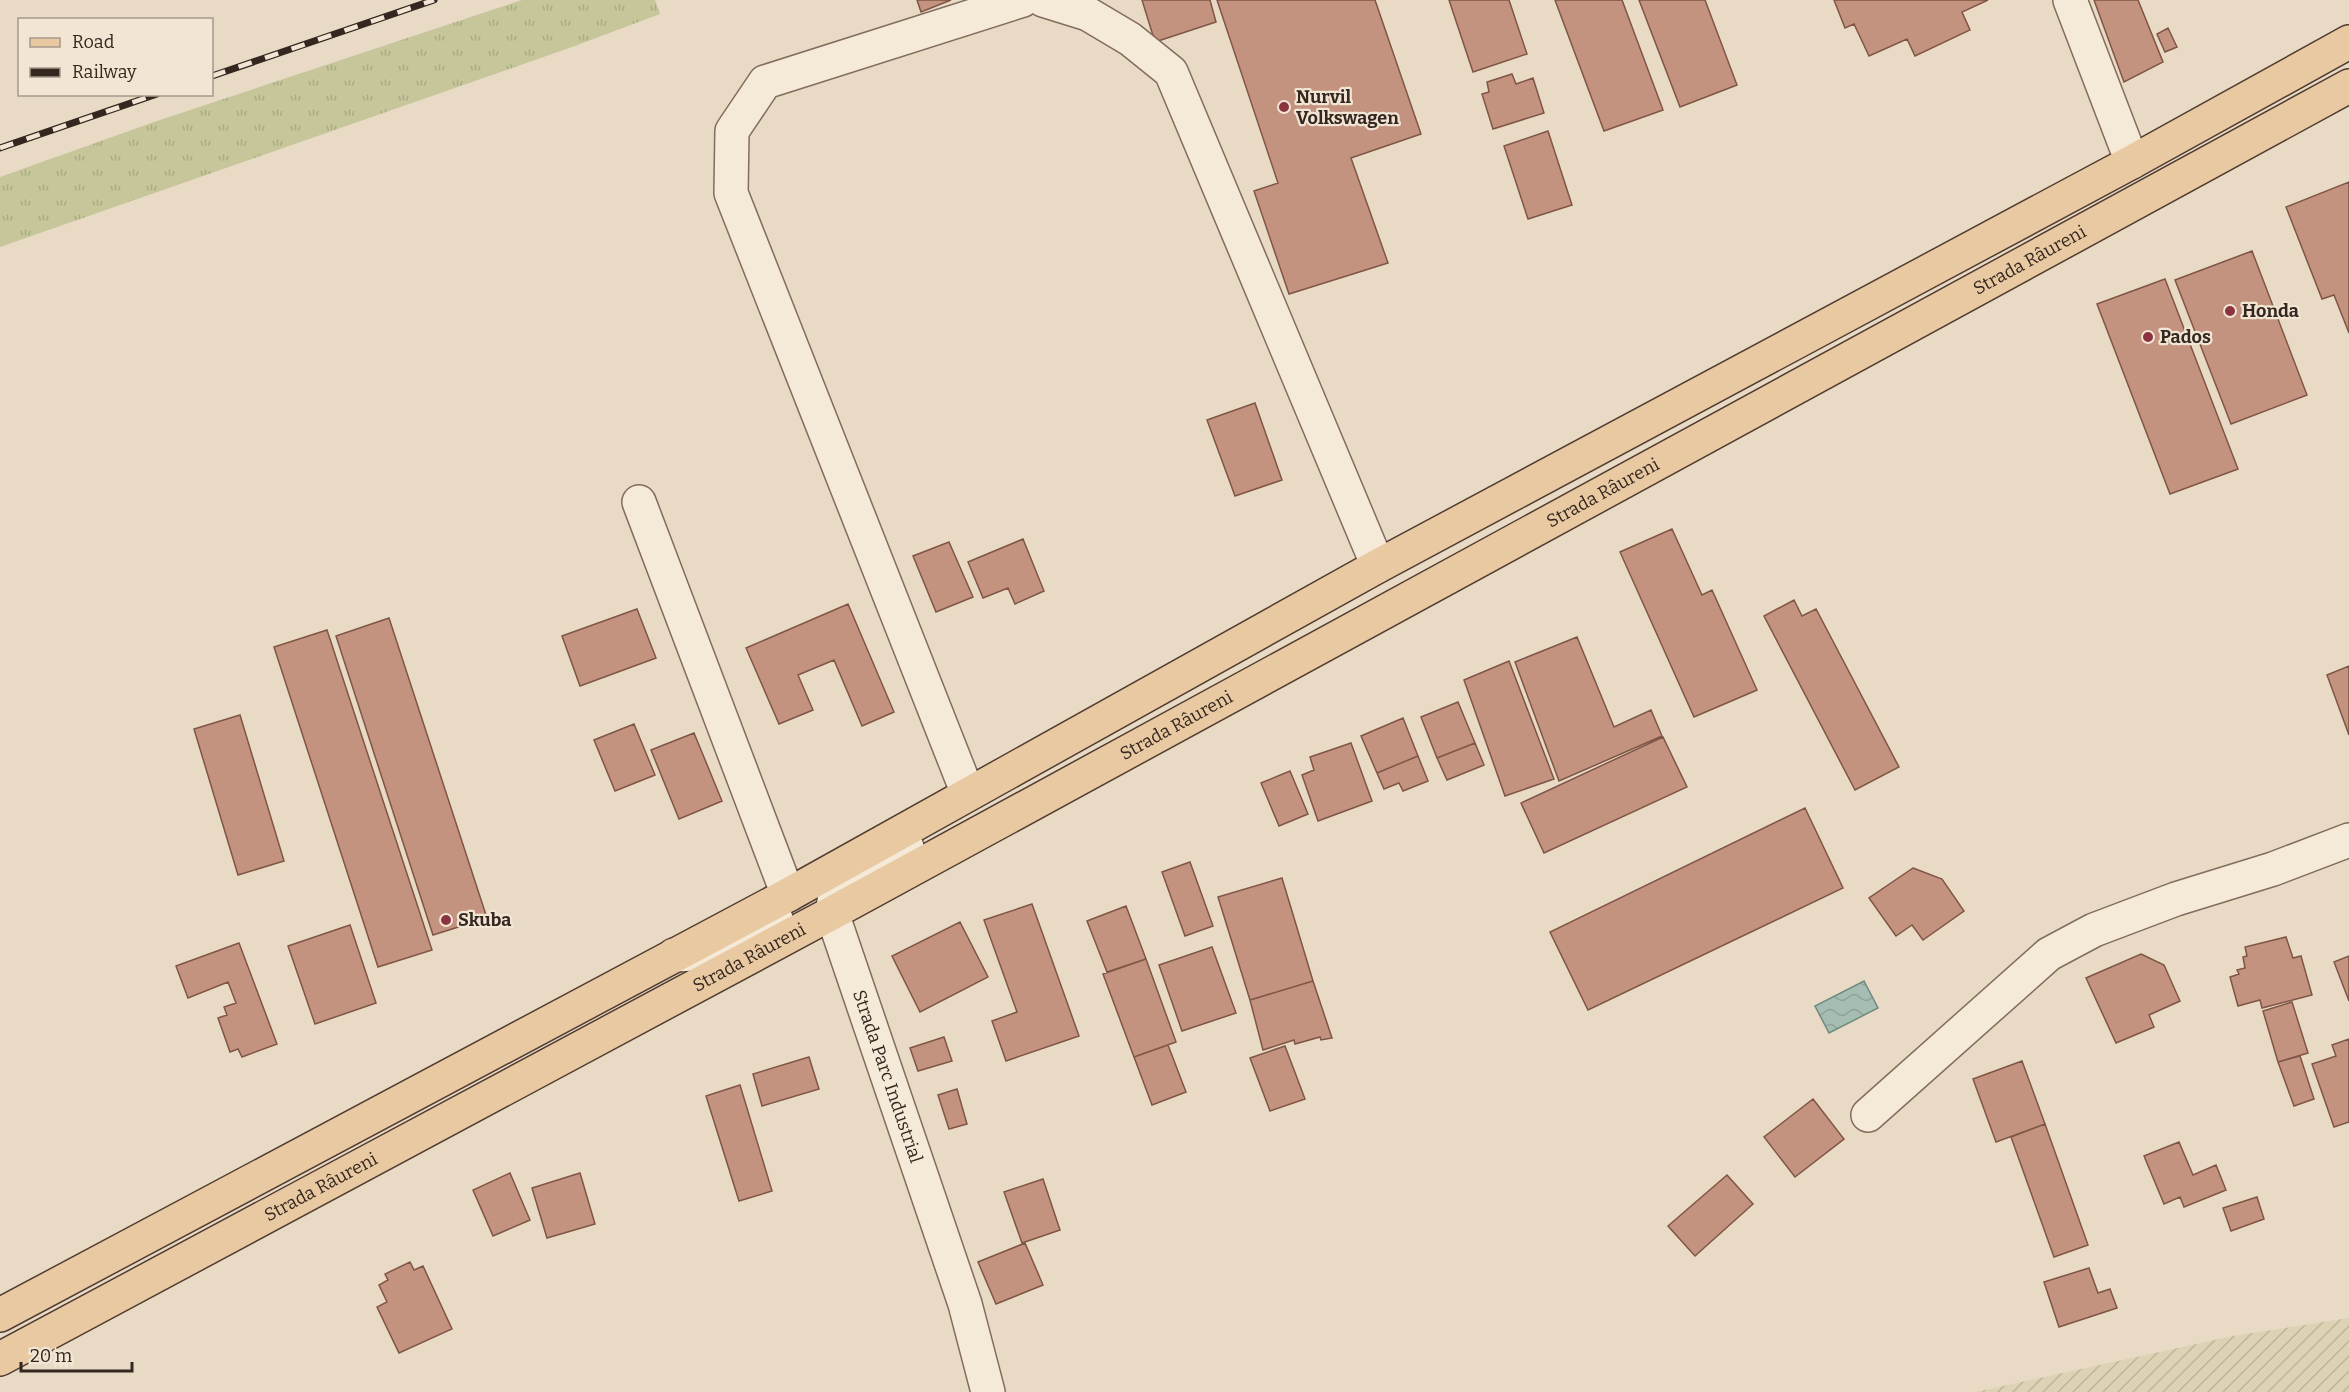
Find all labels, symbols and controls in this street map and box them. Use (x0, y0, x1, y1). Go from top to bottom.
legend (18, 18, 213, 96)
text: Road (72, 31, 115, 53)
text: Railway (72, 61, 137, 83)
place label: Nurvil Volkswagen (1296, 86, 1399, 129)
marker: Nurvil Volkswagen (1277, 100, 1291, 114)
street label: Strada Râureni (1969, 221, 2090, 300)
place label: Honda (2242, 300, 2299, 322)
marker: Honda (2223, 304, 2237, 318)
place label: Pados (2160, 326, 2211, 348)
marker: Pados (2141, 330, 2155, 344)
street label: Strada Râureni (1543, 453, 1663, 532)
street label: Strada Râureni (1116, 686, 1236, 765)
place label: Skuba (458, 909, 511, 931)
marker: Skuba (439, 913, 453, 927)
street label: Strada Râureni (689, 918, 809, 997)
street label: Strada Parc Industrial (848, 987, 927, 1166)
street label: Strada Râureni (261, 1148, 381, 1226)
scale bar (21, 1335, 132, 1373)
text: 20 m (30, 1345, 72, 1367)

